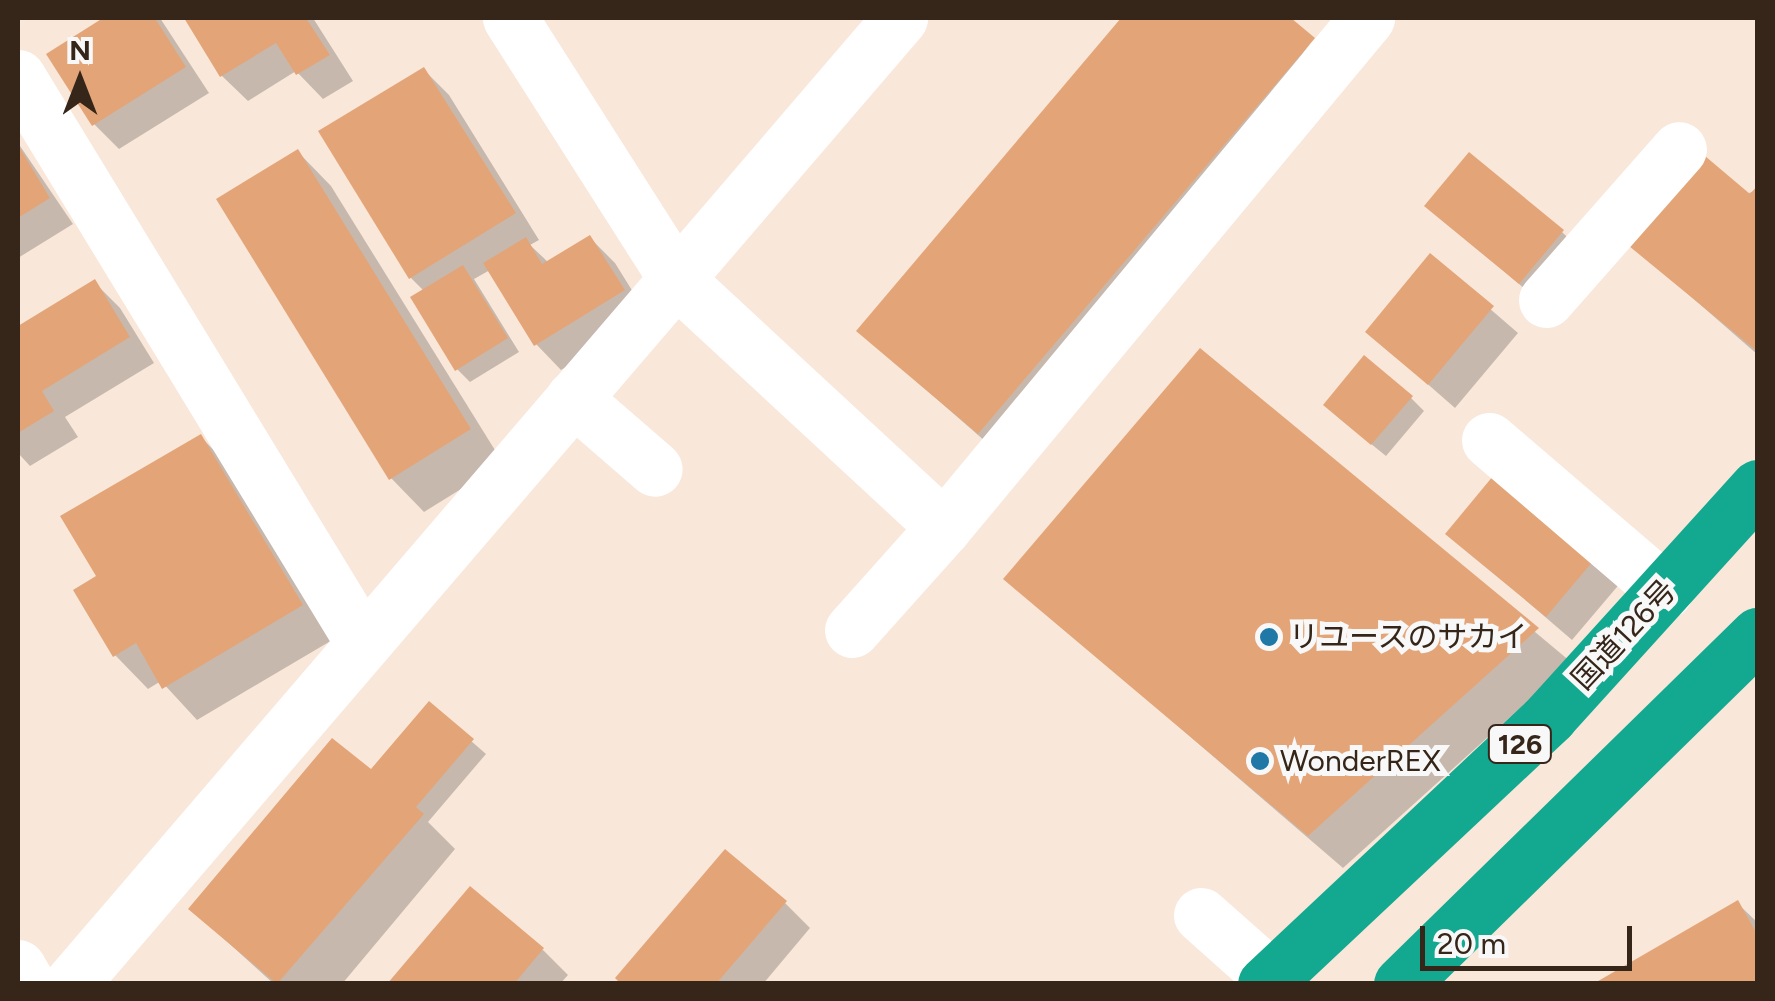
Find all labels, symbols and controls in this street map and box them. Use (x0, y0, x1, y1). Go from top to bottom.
north arrow (30, 30, 130, 130)
text: N (69, 33, 91, 67)
street label: 国道126号 (1564, 573, 1684, 697)
place label: リユースのサカイ (1289, 619, 1529, 655)
marker: リユースのサカイ (1258, 626, 1280, 648)
road number: 126 (1488, 721, 1552, 767)
place label: WonderREX (1280, 743, 1441, 779)
marker: WonderREX (1249, 750, 1271, 772)
scale bar (1425, 906, 1638, 968)
text: 20 m (1437, 925, 1506, 962)

